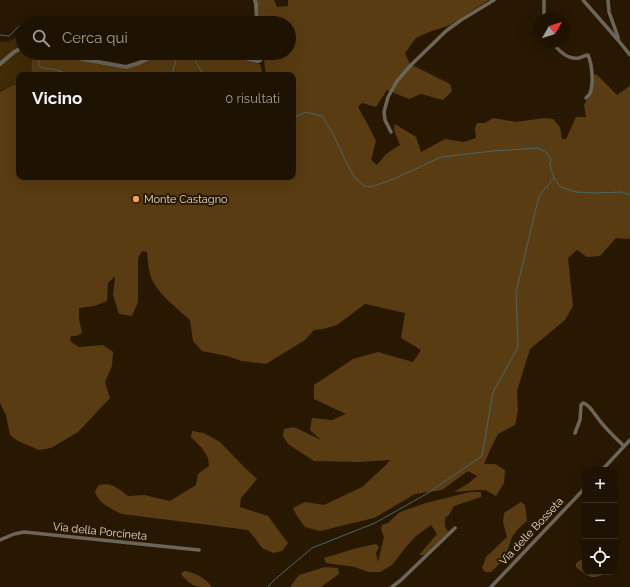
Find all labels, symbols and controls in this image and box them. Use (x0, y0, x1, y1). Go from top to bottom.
north arrow (534, 12, 570, 48)
search box (16, 16, 296, 60)
icon: search (30, 27, 52, 49)
text: Cerca qui (62, 29, 128, 47)
text: Vicino (32, 88, 82, 108)
text: 0 risultati (225, 91, 280, 106)
place label: Monte Castagno (144, 193, 228, 206)
marker: Monte Castagno (131, 194, 141, 204)
map controls (582, 467, 618, 575)
button: + (582, 467, 618, 503)
street label: Via delle Bosseta (497, 495, 566, 568)
button: − (582, 503, 618, 539)
street label: Via della Porcineta (52, 520, 148, 543)
button: locate (582, 539, 618, 575)

